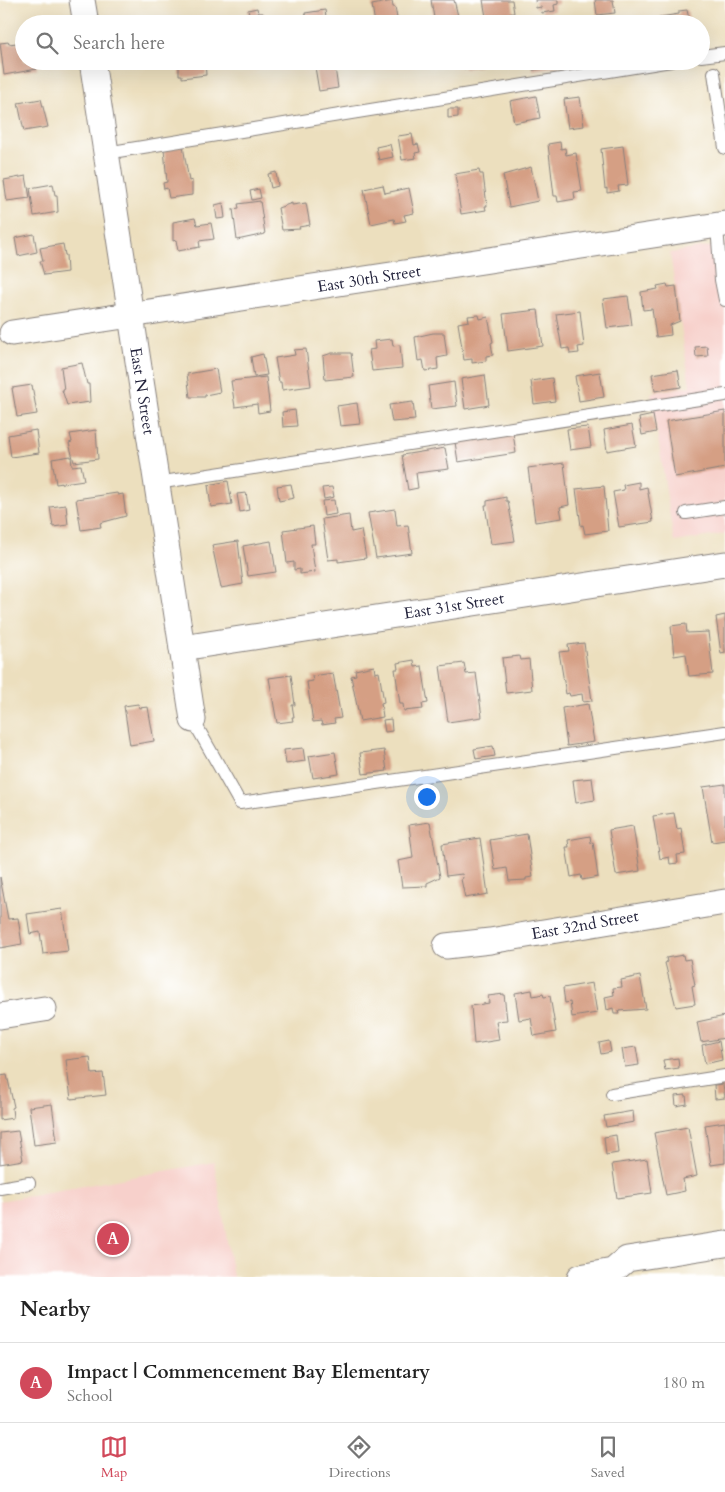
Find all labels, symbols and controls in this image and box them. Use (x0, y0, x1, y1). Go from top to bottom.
search box (15, 15, 710, 70)
icon: search (33, 29, 61, 57)
text: Search here (73, 30, 165, 56)
street label: East 30th Street (316, 260, 422, 298)
street label: East N Street (124, 346, 160, 436)
street label: East 31st Street (402, 587, 506, 625)
your location (414, 784, 440, 810)
street label: East 32nd Street (530, 905, 640, 945)
pin: A (97, 1220, 129, 1258)
text: Nearby (20, 1295, 91, 1324)
text: Impact | Commencement Bay Elementary (67, 1359, 430, 1385)
text: A (30, 1372, 42, 1394)
text: 180 m (663, 1372, 705, 1394)
text: School (67, 1385, 112, 1407)
tab: Map (100, 1433, 128, 1482)
tab: Directions (329, 1433, 390, 1482)
tab: Saved (591, 1433, 625, 1482)

